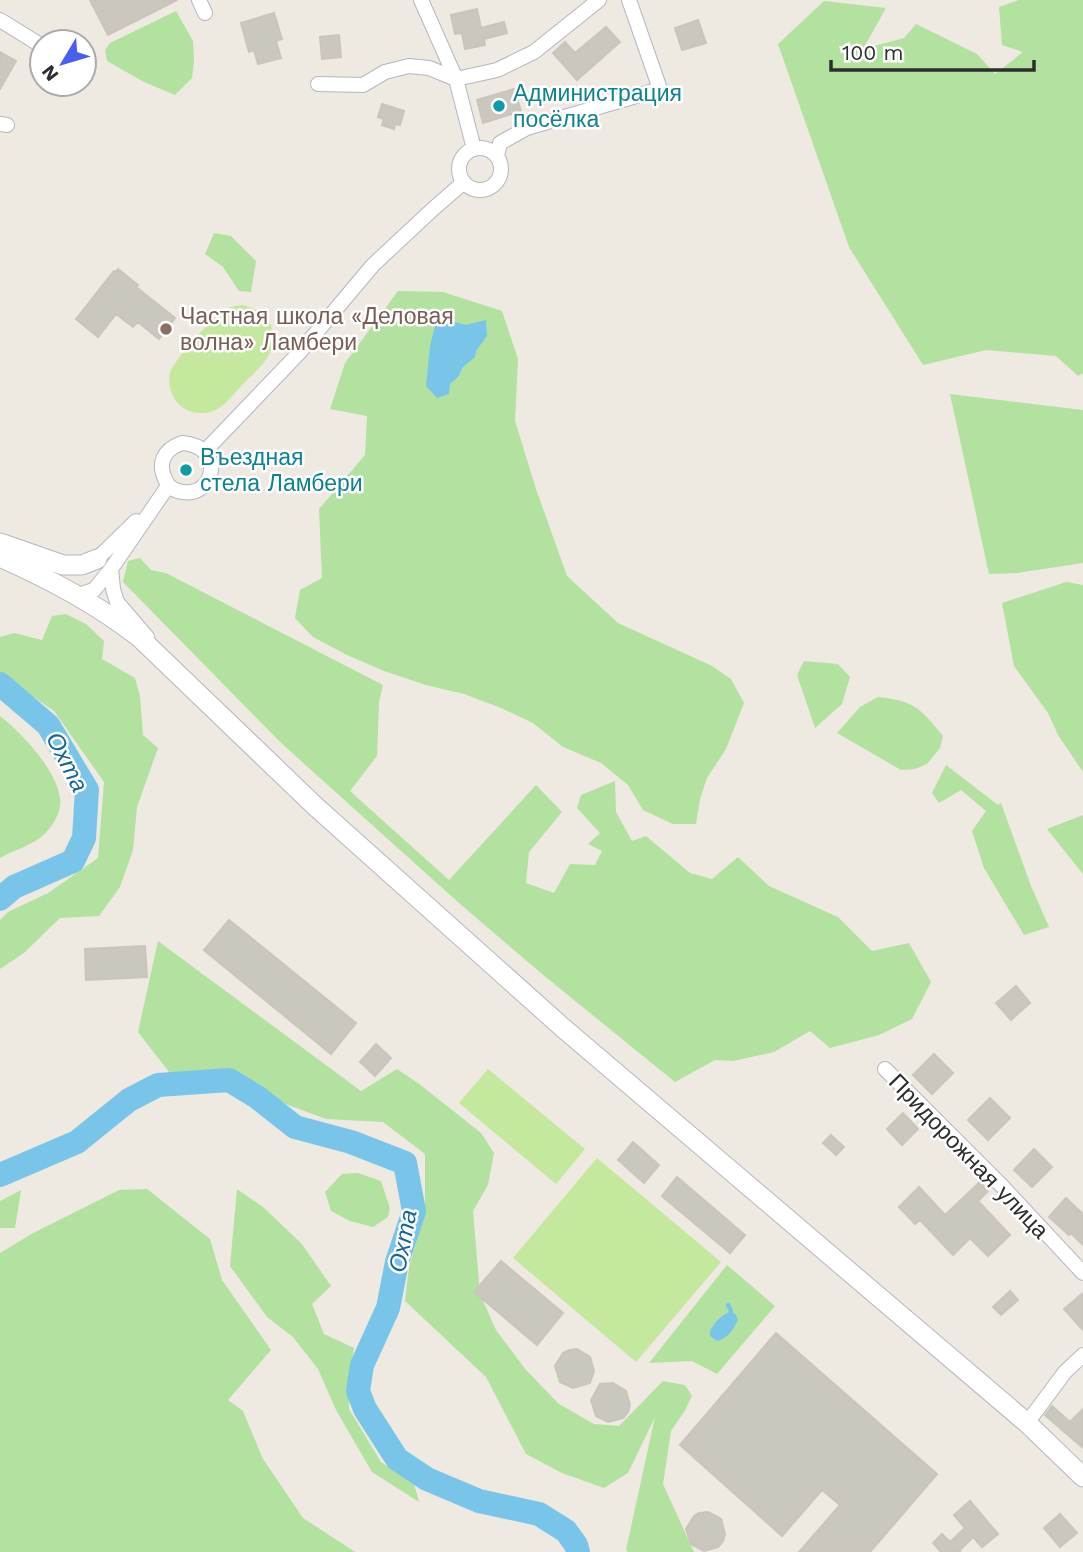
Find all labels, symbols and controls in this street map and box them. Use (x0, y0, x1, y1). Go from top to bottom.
north arrow (28, 28, 98, 98)
scale bar (831, 28, 1034, 72)
text: 100 m (842, 40, 904, 65)
text: N (37, 61, 63, 86)
place label: Администрация посёлка (513, 80, 682, 133)
marker: Администрация посёлка (491, 98, 507, 114)
place label: Частная школа «Деловая волна» Ламбери (180, 303, 454, 356)
marker: Частная школа «Деловая волна» Ламбери (158, 321, 174, 337)
place label: Въездная стела Ламбери (200, 444, 363, 497)
marker: Въездная стела Ламбери (178, 462, 194, 478)
water label: Охта (40, 727, 94, 797)
street label: Придорожная улица (883, 1069, 1054, 1244)
water label: Охта (383, 1207, 423, 1275)

